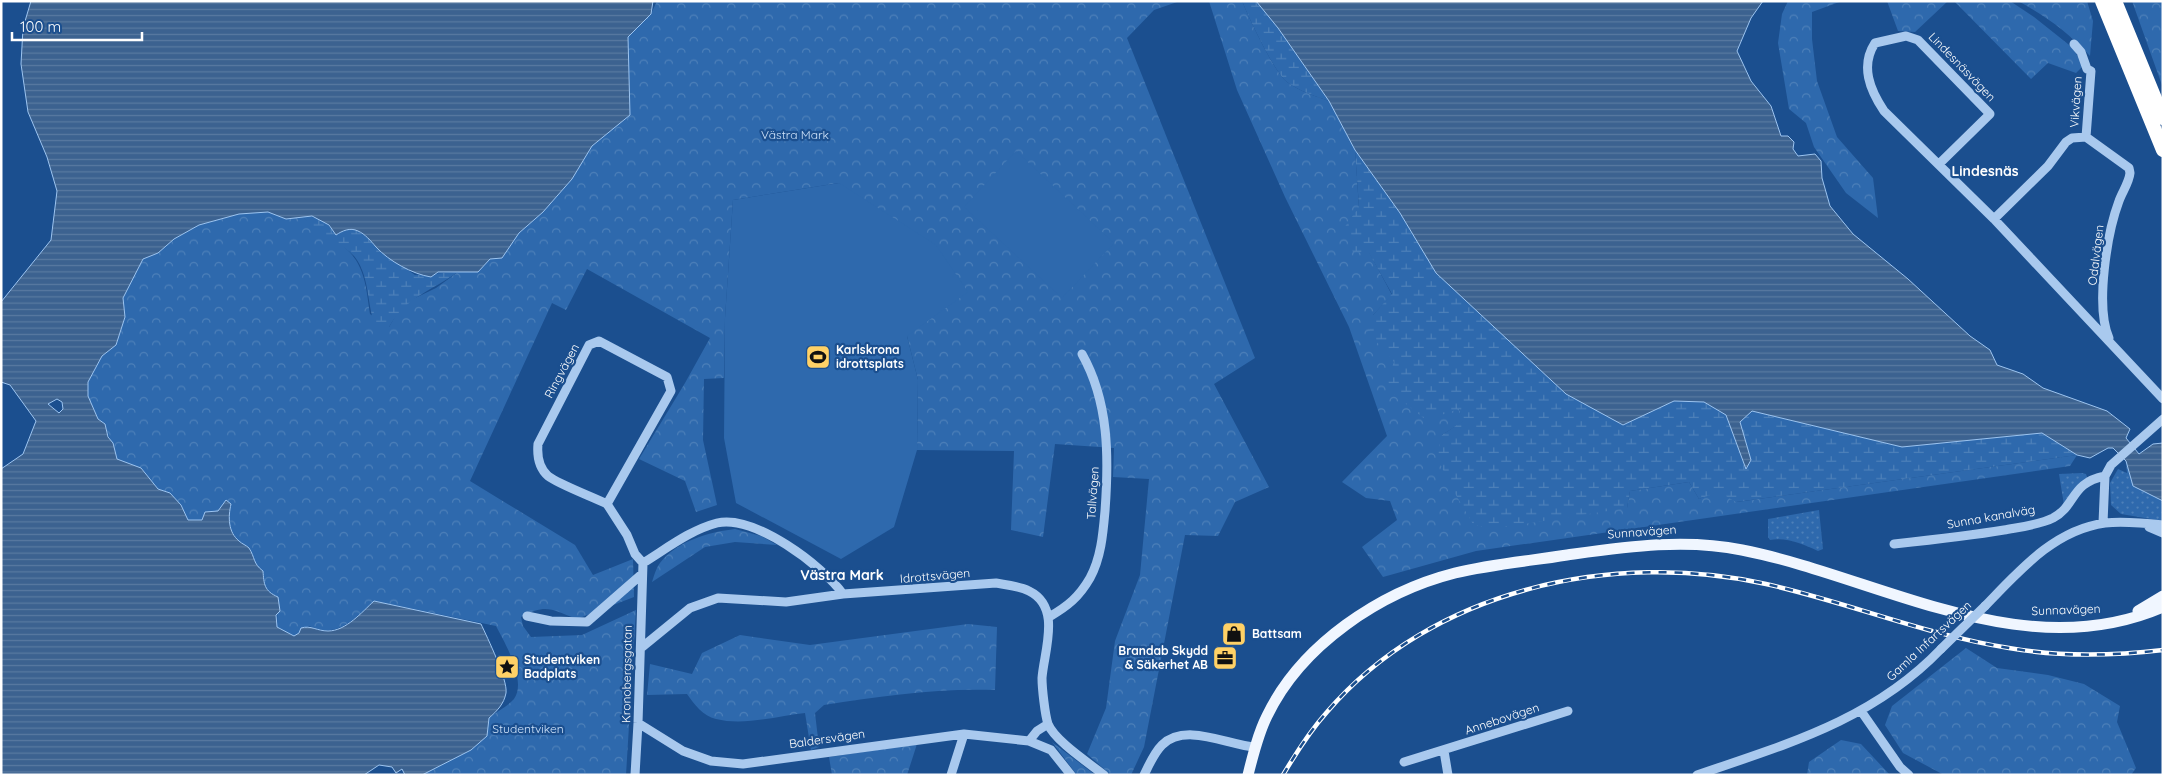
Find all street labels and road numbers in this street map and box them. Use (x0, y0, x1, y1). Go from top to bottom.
street label: Lindesnäsvägen (1926, 29, 1999, 104)
street label: Vikvägen (2066, 76, 2085, 128)
street label: Odalvägen (2084, 224, 2107, 286)
street label: Ringvägen (541, 341, 582, 401)
street label: Tallvägen (1083, 466, 1102, 520)
street label: Sunna kanalväg (1946, 501, 2036, 532)
street label: Sunnavägen (1607, 522, 1677, 541)
street label: Idrottsvägen (899, 565, 971, 586)
street label: Gamla Infartsvägen (1883, 597, 1974, 684)
street label: Sunnavägen (2031, 601, 2101, 618)
street label: Kronobergsgatan (618, 625, 635, 723)
street label: Annebovägen (1463, 699, 1541, 738)
street label: Baldersvägen (788, 726, 866, 751)

